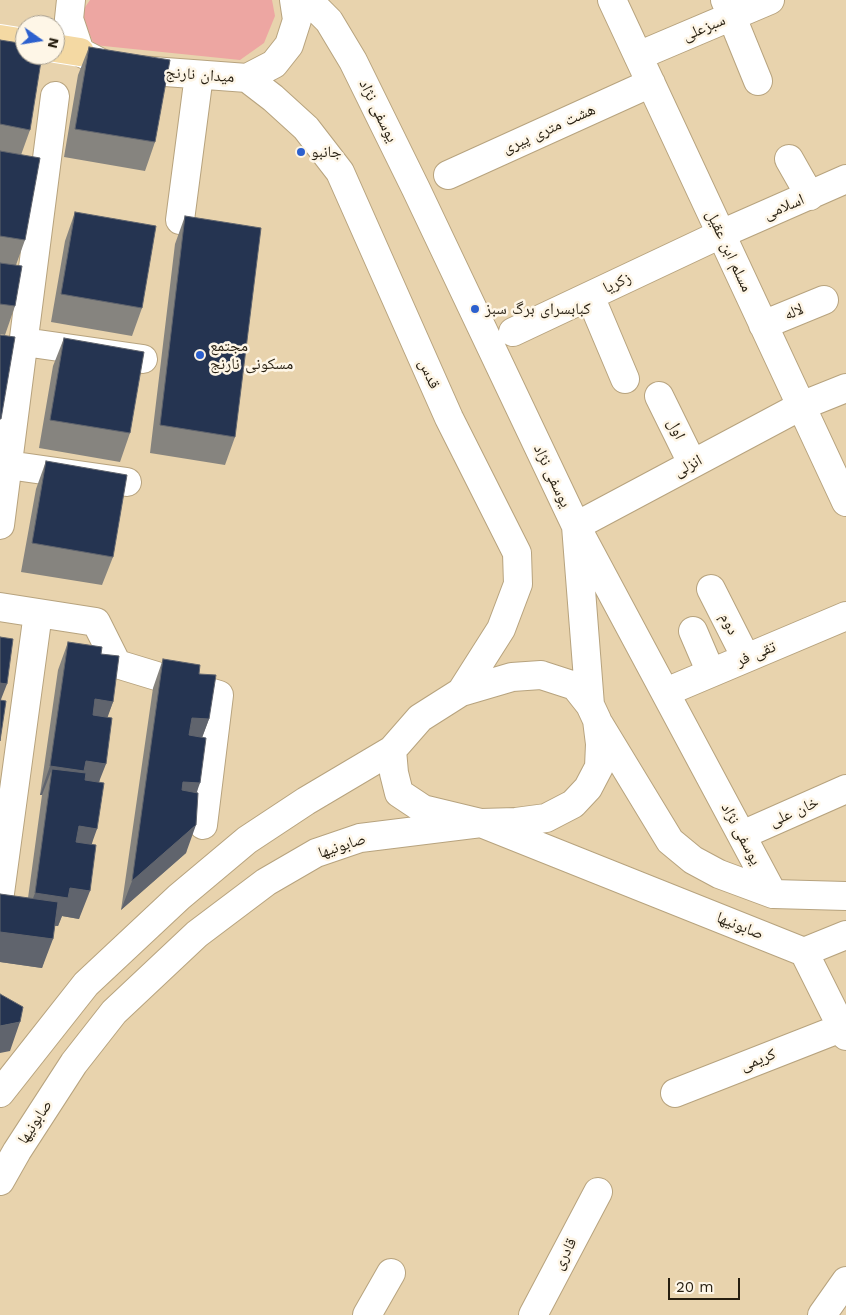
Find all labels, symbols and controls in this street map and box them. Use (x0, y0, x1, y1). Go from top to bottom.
street label: سبزعلی (680, 10, 728, 46)
north arrow (15, 15, 65, 65)
text: N (45, 36, 63, 50)
street label: میدان نارنج (165, 63, 235, 87)
street label: یوسفی نژاد (355, 76, 401, 146)
street label: هشت متری پیری (500, 100, 598, 158)
place label: جانبو (311, 142, 342, 162)
marker: جانبو (295, 146, 307, 158)
street label: اسلامی (761, 190, 807, 224)
street label: مسلم ابن عقیل (702, 207, 756, 295)
street label: زکریا (600, 268, 634, 298)
place label: کبابسرای برگ سبز (485, 299, 591, 319)
street label: لاله (782, 300, 806, 324)
marker: کبابسرای برگ سبز (469, 303, 481, 315)
place label: مجتمع مسکونی نارنج (210, 336, 293, 374)
marker: مجتمع مسکونی نارنج (194, 349, 206, 361)
street label: قدس (414, 356, 444, 392)
street label: اول (663, 415, 689, 443)
street label: یوسفی نژاد (529, 441, 575, 511)
street label: انزلی (671, 451, 705, 481)
street label: دوم (715, 610, 743, 638)
street label: تقی فر (733, 637, 779, 671)
street label: خان علی (766, 793, 822, 831)
street label: یوسفی نژاد (717, 800, 765, 868)
street label: صابونیها (316, 829, 368, 863)
street label: صابونیها (714, 908, 766, 944)
street label: کریمی (738, 1045, 778, 1075)
street label: صابونیها (14, 1096, 56, 1148)
street label: قادری (549, 1235, 581, 1273)
scale bar (671, 1268, 744, 1300)
text: 20 m (676, 1278, 714, 1296)

